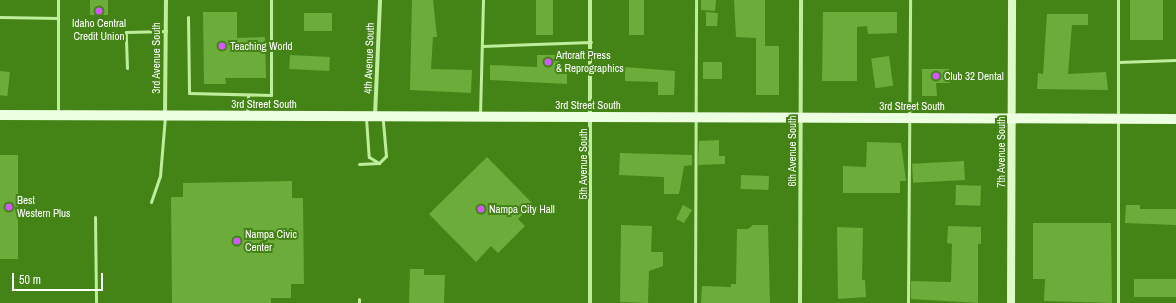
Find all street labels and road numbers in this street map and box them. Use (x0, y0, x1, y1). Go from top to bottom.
street label: 3rd Avenue South (149, 22, 163, 94)
street label: 4th Avenue South (361, 22, 377, 94)
street label: 3rd Street South (231, 97, 297, 111)
street label: 3rd Street South (555, 98, 621, 112)
street label: 3rd Street South (879, 99, 945, 113)
street label: 6th Avenue South (785, 115, 799, 187)
street label: 7th Avenue South (994, 116, 1008, 188)
street label: 5th Avenue South (576, 128, 590, 200)

